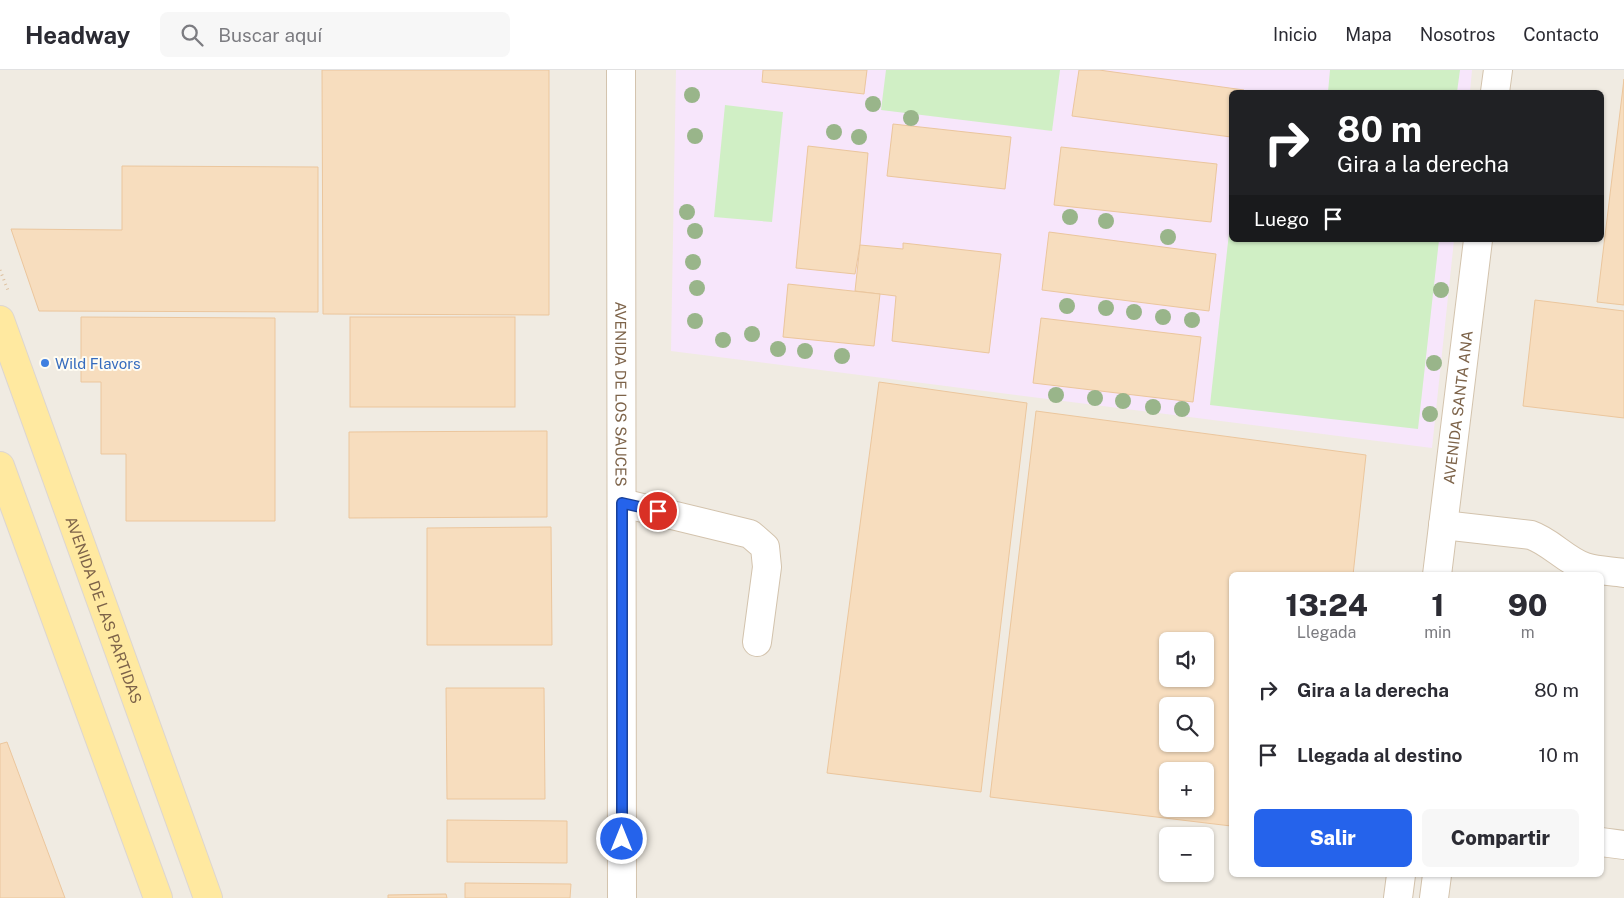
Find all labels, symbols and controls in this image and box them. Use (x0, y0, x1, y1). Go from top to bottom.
search box (160, 12, 510, 57)
text: Headway (25, 21, 130, 49)
icon: search (178, 21, 206, 49)
text: Buscar aquí (218, 24, 322, 46)
text: Inicio (1273, 24, 1317, 45)
text: Mapa (1345, 24, 1392, 45)
text: Nosotros (1420, 24, 1495, 45)
text: Contacto (1523, 24, 1599, 45)
text: 80 m (1337, 109, 1422, 150)
icon: right (1254, 110, 1319, 175)
text: Gira a la derecha (1337, 151, 1509, 177)
icon: arrive (1319, 205, 1347, 233)
text: Luego (1254, 208, 1309, 230)
street label: AVENIDA DE LOS SAUCES (613, 302, 630, 486)
street label: AVENIDA SANTA ANA (1440, 329, 1475, 485)
place label: Wild Flavors (55, 355, 141, 372)
marker: Wild Flavors (39, 357, 51, 369)
pin (637, 490, 679, 532)
icon: arrive (644, 497, 672, 525)
street label: AVENIDA DE LAS PARTIDAS (63, 514, 146, 706)
text: 13:24 (1285, 587, 1368, 623)
text: 1 (1431, 587, 1444, 623)
text: 90 (1508, 587, 1548, 623)
text: Llegada (1297, 623, 1356, 642)
text: min (1424, 623, 1451, 642)
text: m (1521, 623, 1535, 642)
map controls (1159, 632, 1214, 882)
button: sound (1159, 632, 1214, 687)
icon: right (1254, 676, 1282, 704)
text: Gira a la derecha (1297, 679, 1449, 701)
text: 80 m (1534, 679, 1579, 701)
button: search (1159, 697, 1214, 752)
icon: arrive (1254, 741, 1282, 769)
text: Llegada al destino (1297, 744, 1462, 766)
text: 10 m (1539, 744, 1579, 766)
button: + (1159, 762, 1214, 817)
button: Salir (1254, 809, 1412, 867)
button: Compartir (1422, 809, 1579, 867)
position arrow (595, 812, 647, 864)
button: − (1159, 827, 1214, 882)

